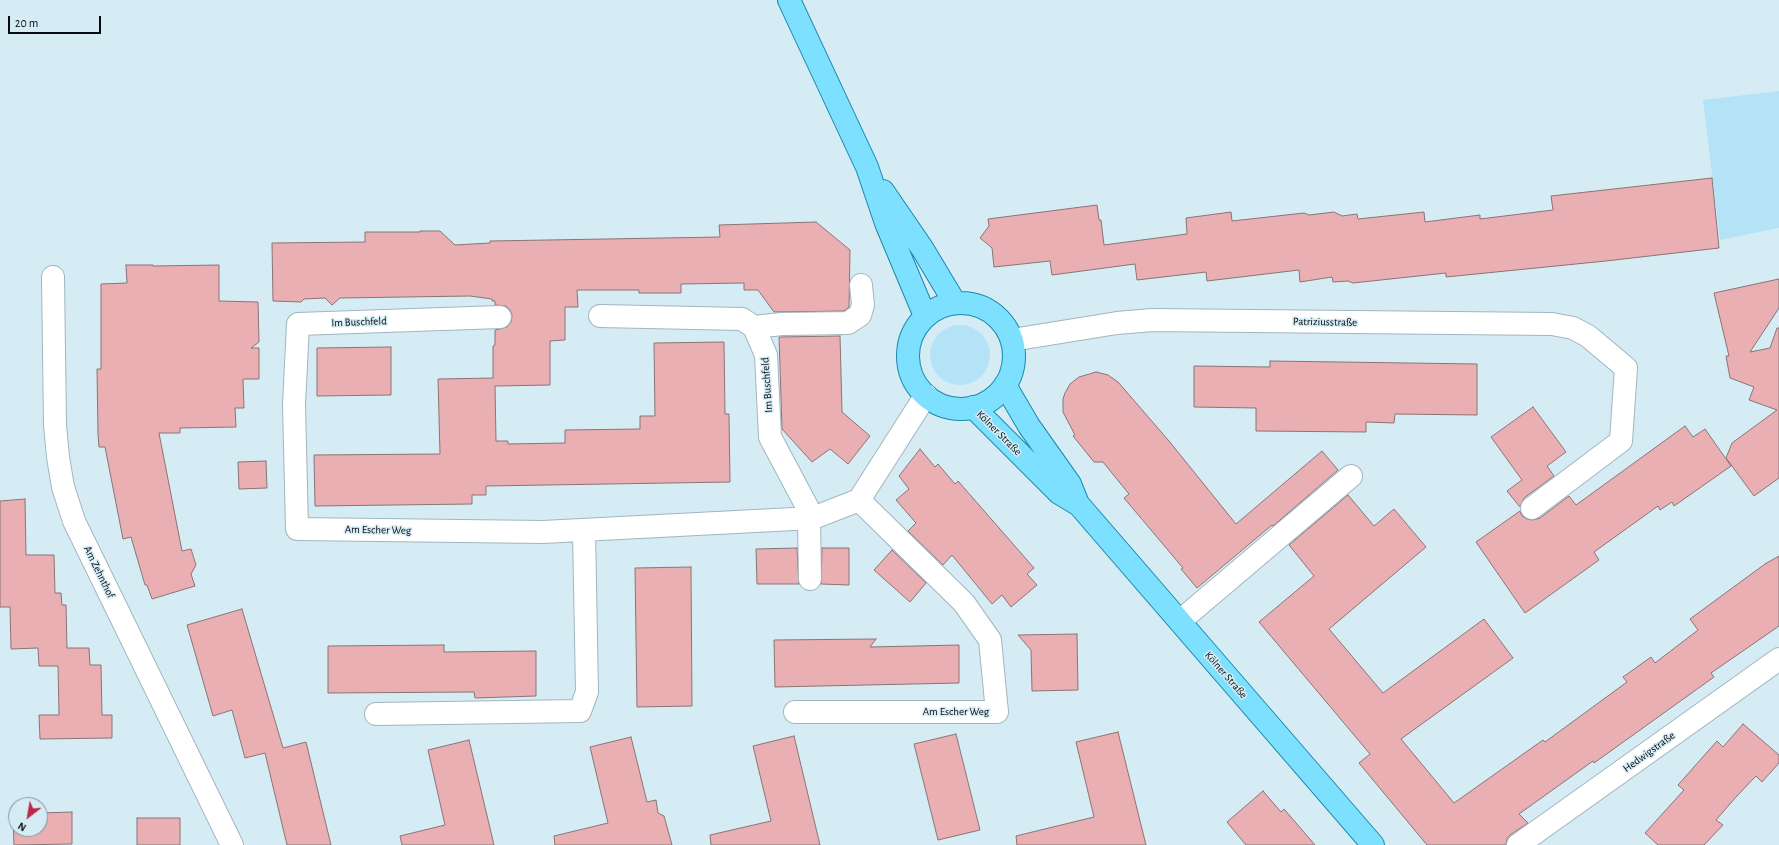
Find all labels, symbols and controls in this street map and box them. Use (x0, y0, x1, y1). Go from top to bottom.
scale bar (10, 8, 103, 34)
text: 20 m (15, 17, 38, 29)
street label: Im Buschfeld (331, 314, 387, 330)
street label: Patriziusstraße (1293, 315, 1357, 329)
street label: Im Buschfeld (758, 357, 776, 413)
street label: Kölner Straße (974, 408, 1024, 458)
street label: Am Escher Weg (345, 523, 411, 537)
street label: Am Zehnthof (81, 544, 117, 600)
street label: Kölner Straße (1202, 649, 1250, 701)
street label: Am Escher Weg (923, 705, 989, 719)
street label: Hedwigstraße (1621, 729, 1677, 775)
north arrow (8, 797, 48, 837)
text: N (16, 820, 28, 834)

